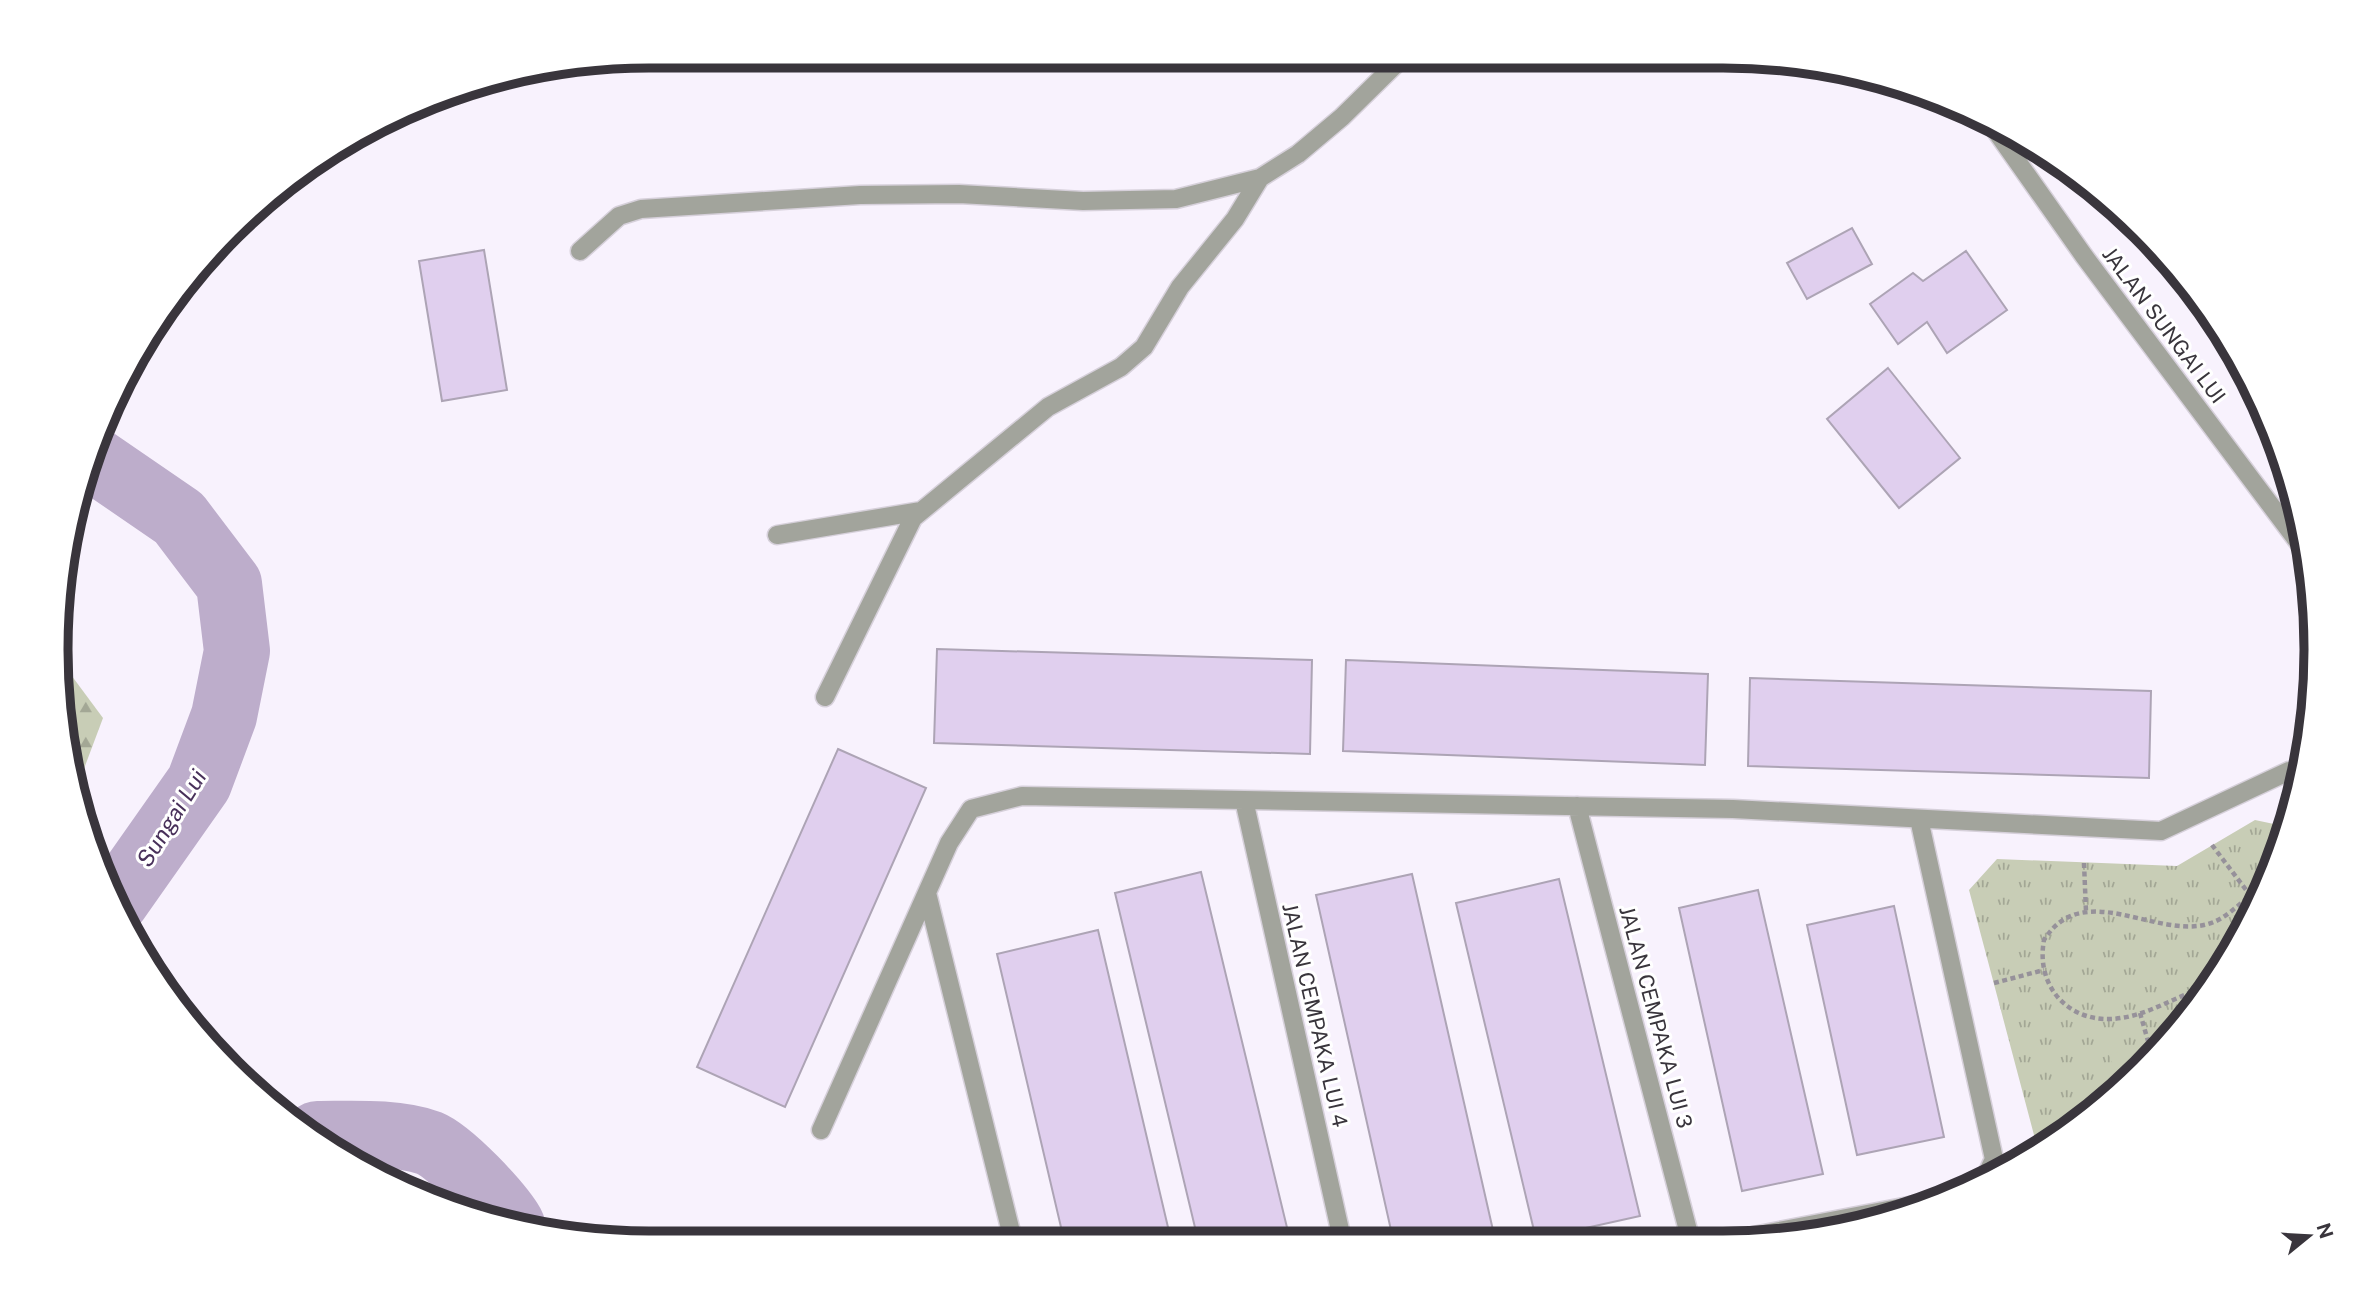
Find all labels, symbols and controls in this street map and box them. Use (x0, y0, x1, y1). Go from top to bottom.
street label: JALAN SUNGAI LUI (2097, 242, 2231, 408)
water label: Sungai Lui (131, 764, 212, 872)
street label: JALAN CEMPAKA LUI 4 (1277, 901, 1353, 1129)
street label: JALAN CEMPAKA LUI 3 (1614, 903, 1698, 1131)
north arrow (2274, 1201, 2344, 1271)
text: N (2312, 1220, 2338, 1241)

